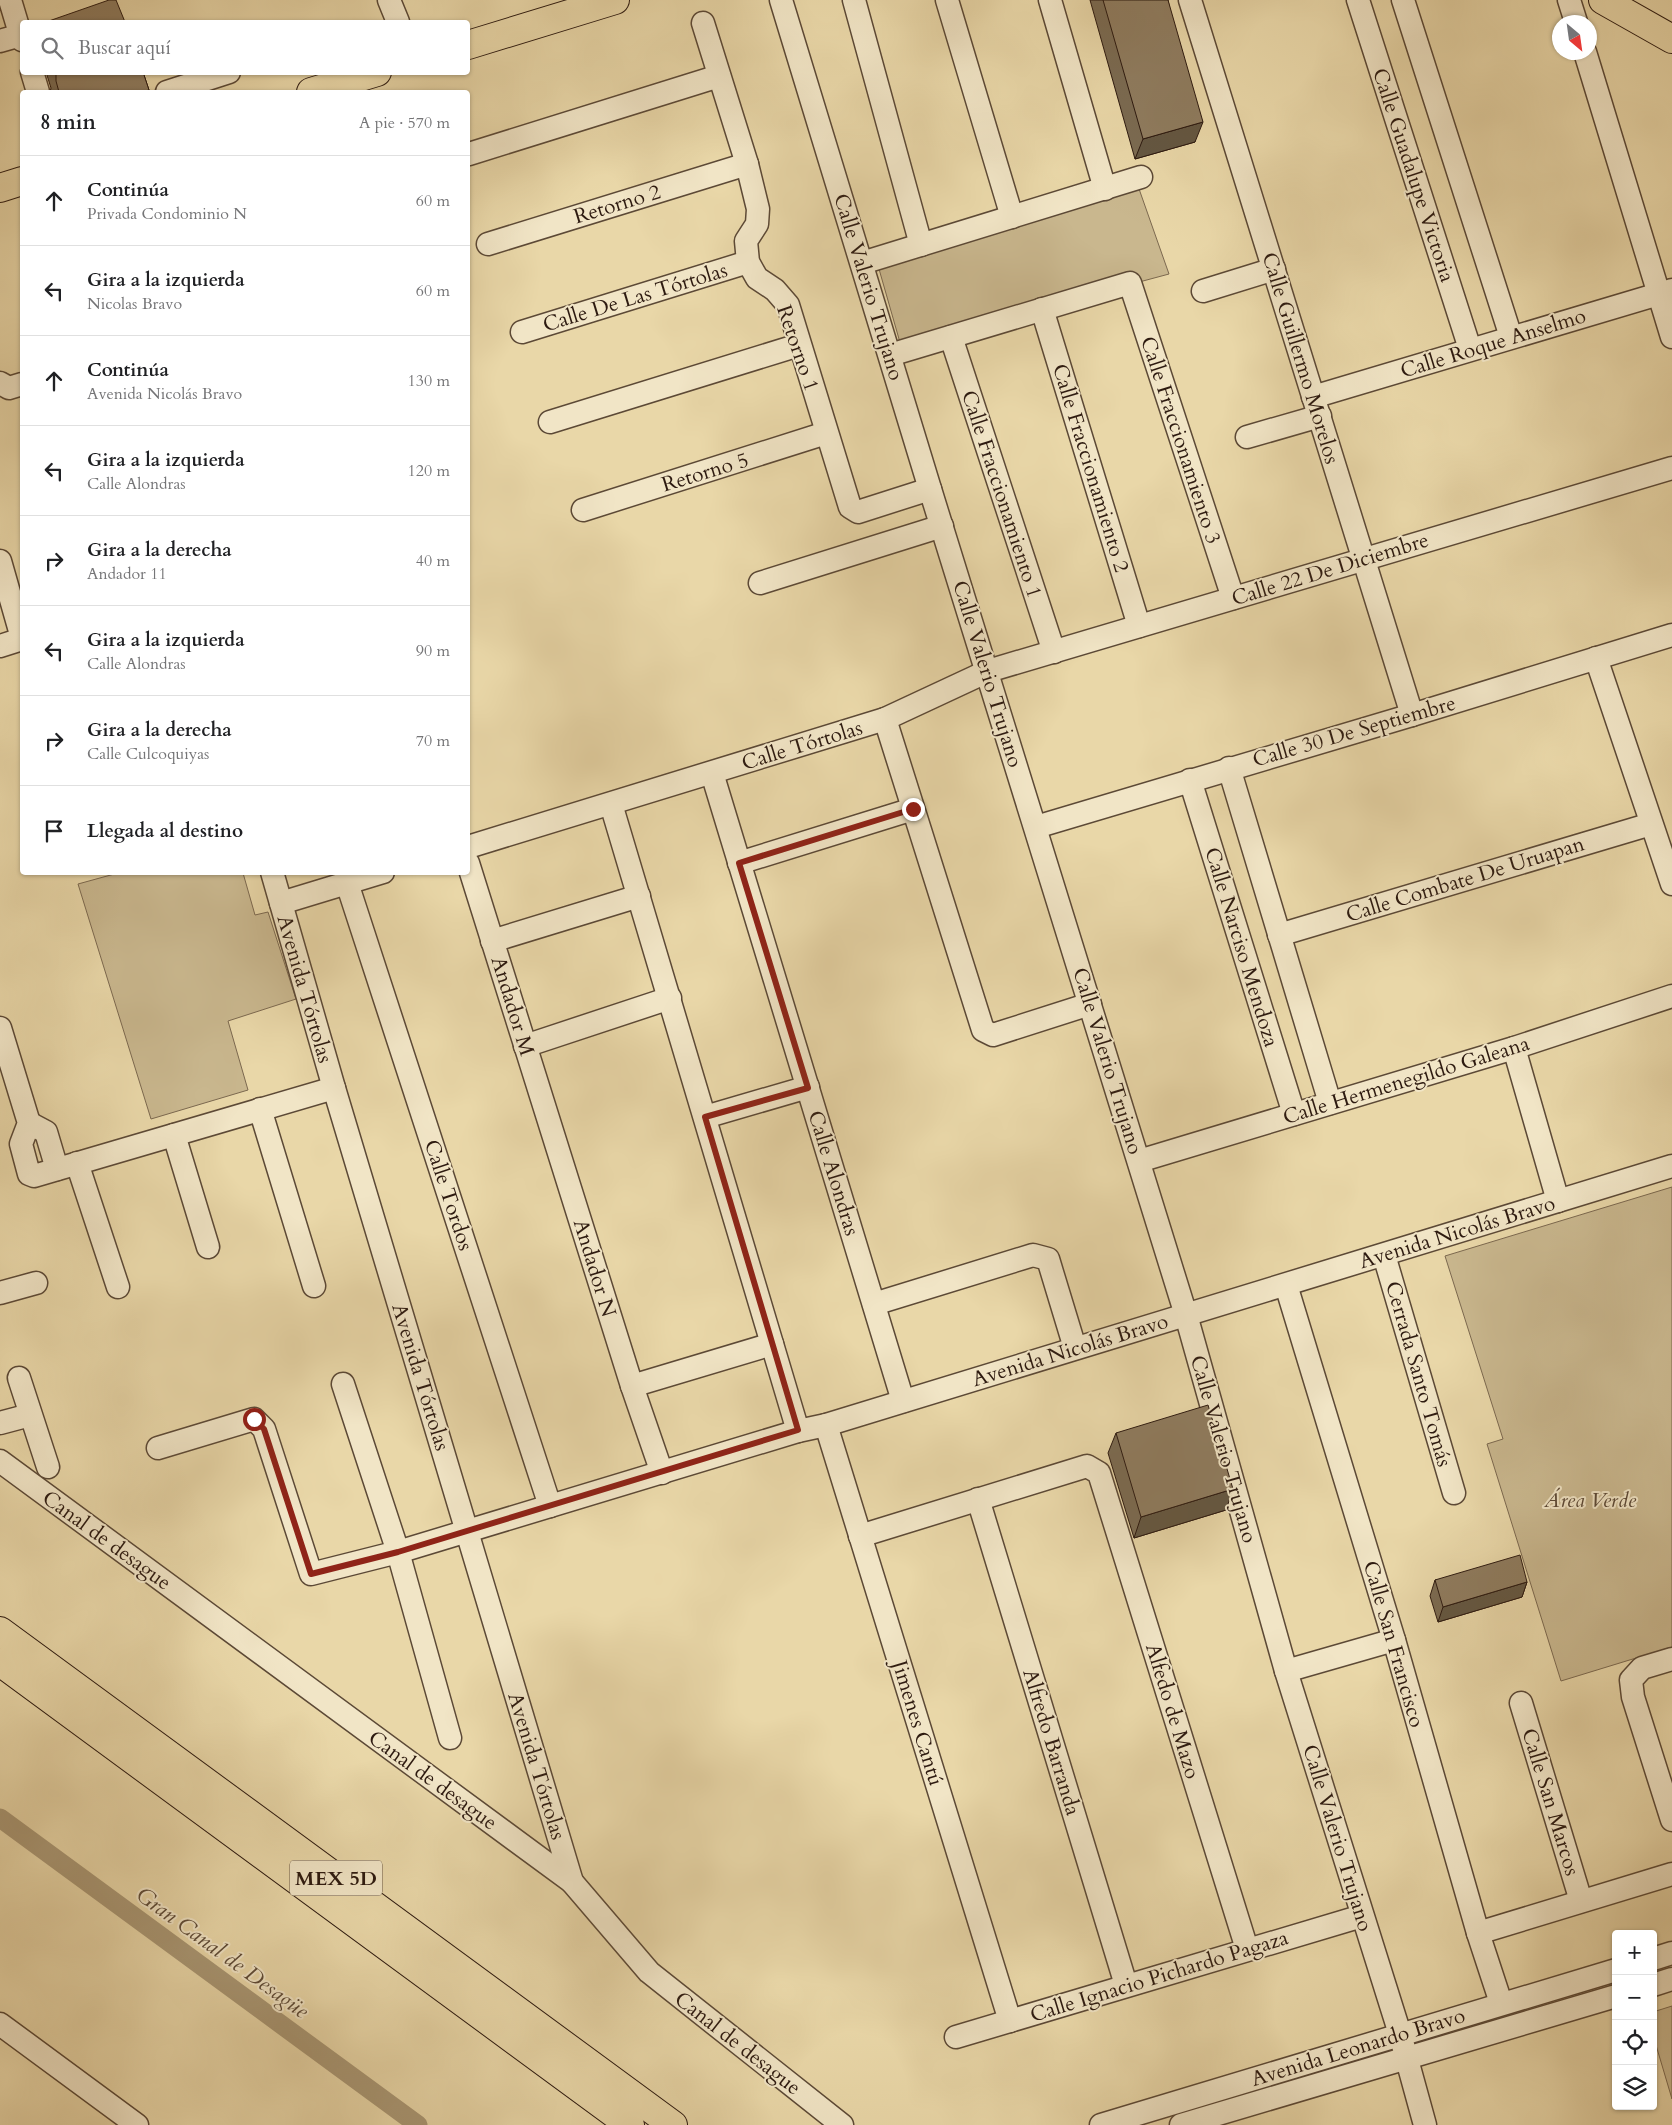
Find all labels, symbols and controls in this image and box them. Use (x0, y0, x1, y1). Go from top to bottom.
north arrow (1552, 15, 1597, 60)
search box (20, 20, 470, 75)
icon: search (38, 34, 66, 62)
text: Buscar aquí (78, 35, 171, 61)
street label: Calle Guadalupe Victoria (1365, 65, 1462, 286)
text: 8 min (40, 108, 96, 137)
text: A pie · 570 m (359, 112, 450, 134)
text: Continúa (87, 177, 169, 203)
street label: Retorno 2 (570, 177, 664, 231)
icon: ahead (40, 187, 68, 215)
text: 60 m (416, 190, 450, 212)
street label: Calle Valerio Trujano (826, 190, 911, 384)
text: Privada Condominio N (87, 203, 247, 225)
street label: Calle Guillermo Morelos (1255, 249, 1347, 467)
street label: Calle De Las Tórtolas (539, 256, 731, 339)
text: Gira a la izquierda (87, 267, 245, 293)
icon: left (40, 277, 68, 305)
text: 60 m (416, 280, 450, 302)
text: Nicolas Bravo (87, 293, 182, 315)
street label: Retorno 1 (769, 301, 826, 395)
street label: Calle Roque Anselmo (1397, 301, 1590, 386)
street label: Calle Fraccionamiento 3 (1133, 333, 1228, 548)
text: Continúa (87, 357, 169, 383)
street label: Calle Fraccionamiento 2 (1045, 360, 1136, 576)
icon: ahead (40, 367, 68, 395)
text: 130 m (408, 370, 450, 392)
text: Avenida Nicolás Bravo (87, 383, 242, 405)
street label: Calle Fraccionamiento 1 (954, 387, 1049, 602)
street label: Retorno 5 (658, 446, 752, 499)
text: Gira a la izquierda (87, 447, 245, 473)
icon: left (40, 457, 68, 485)
text: 120 m (408, 460, 450, 482)
text: Calle Alondras (87, 473, 186, 495)
street label: Calle 22 De Diciembre (1228, 526, 1432, 613)
text: Gira a la derecha (87, 537, 232, 563)
icon: right (40, 547, 68, 575)
text: 40 m (416, 550, 450, 572)
text: Andador 11 (87, 563, 167, 585)
street label: Calle Valerio Trujano (945, 577, 1030, 771)
text: Gira a la izquierda (87, 627, 245, 653)
icon: left (40, 637, 68, 665)
text: 90 m (416, 640, 450, 662)
text: Calle Alondras (87, 653, 186, 675)
street label: Calle 30 De Septiembre (1249, 689, 1459, 774)
street label: Calle Tórtolas (738, 713, 866, 778)
text: Gira a la derecha (87, 717, 232, 743)
icon: right (40, 727, 68, 755)
text: 70 m (416, 730, 450, 752)
text: Calle Culcoquiyas (87, 743, 209, 765)
route end (902, 798, 925, 821)
icon: arrive (40, 817, 68, 845)
text: Llegada al destino (87, 818, 243, 844)
street label: Calle Combate De Uruapan (1342, 829, 1588, 930)
street label: Calle Narciso Mendoza (1197, 844, 1286, 1051)
street label: Avenida Tórtolas (270, 912, 339, 1067)
street label: Andador M (484, 953, 541, 1060)
street label: Calle Valerio Trujano (1065, 964, 1150, 1158)
street label: Calle Hermenegildo Galeana (1279, 1029, 1533, 1132)
street label: Calle Alondras (801, 1107, 866, 1239)
street label: Calle Tordos (417, 1136, 480, 1254)
street label: Avenida Nicolás Bravo (1356, 1189, 1559, 1276)
street label: Andador N (566, 1216, 623, 1321)
street label: Cerrada Santo Tomás (1378, 1278, 1459, 1470)
street label: Avenida Tórtolas (384, 1300, 457, 1454)
street label: Avenida Nicolás Bravo (969, 1307, 1172, 1394)
street label: Calle Valerio Trujano (1183, 1352, 1264, 1546)
route start (243, 1408, 266, 1431)
street label: Canal de desague (36, 1484, 177, 1597)
park label: Área Verde (1543, 1486, 1637, 1515)
street label: Calle San Francisco (1356, 1557, 1431, 1731)
street label: Alfedo de Mazo (1138, 1640, 1207, 1782)
street label: Jimenes Cantú (884, 1654, 950, 1789)
street label: Alfredo Barranda (1015, 1665, 1088, 1819)
street label: Avenida Tórtolas (500, 1689, 573, 1843)
street label: Canal de desague (362, 1724, 503, 1837)
street label: Calle San Marcos (1514, 1725, 1587, 1879)
street label: Calle Valerio Trujano (1295, 1741, 1380, 1935)
road number: MEX 5D (290, 1860, 382, 1896)
water label: Gran Canal de Desagüe (130, 1880, 315, 2026)
street label: Calle Ignacio Pichardo Pagaza (1027, 1923, 1292, 2030)
map controls (1612, 1930, 1657, 2110)
button: + (1612, 1930, 1657, 1975)
button: − (1612, 1975, 1657, 2020)
street label: Canal de desague (668, 1985, 807, 2102)
street label: Avenida Leonardo Bravo (1248, 2001, 1469, 2094)
button: locate (1612, 2020, 1657, 2065)
button: layers (1612, 2065, 1657, 2110)

